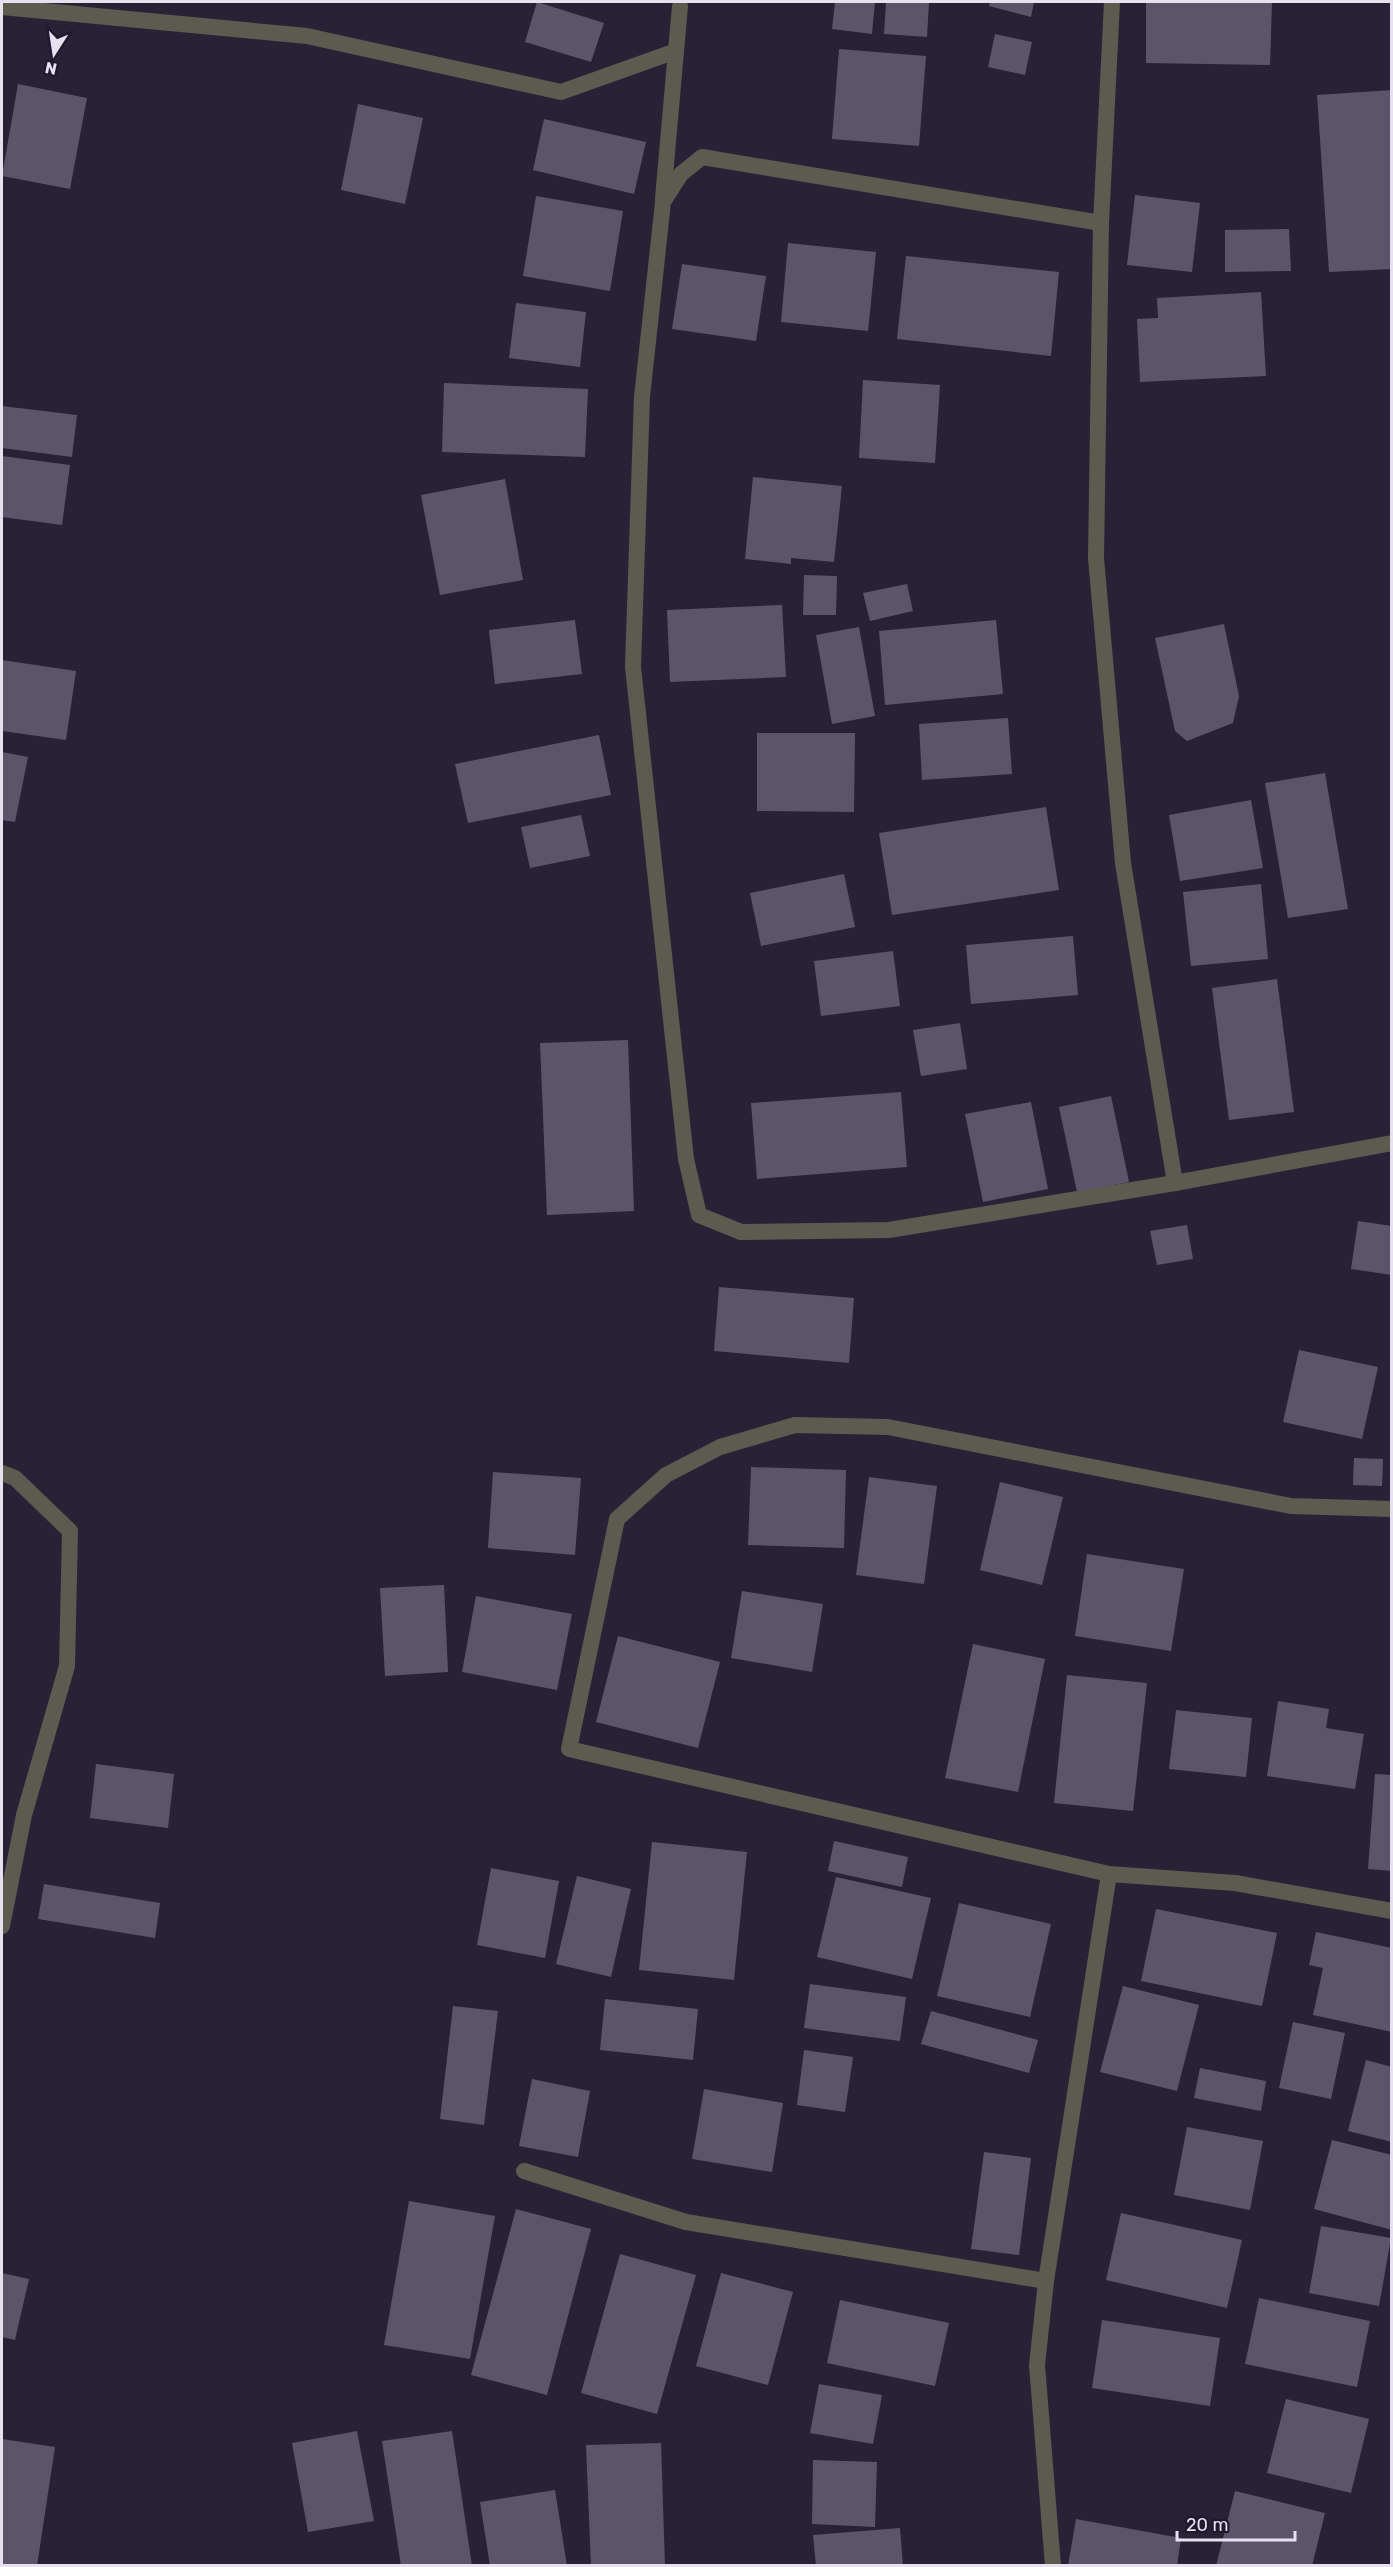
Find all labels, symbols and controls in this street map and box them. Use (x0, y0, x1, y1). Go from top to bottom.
north arrow (24, 24, 84, 84)
text: N (43, 58, 59, 79)
scale bar (1177, 2504, 1296, 2542)
text: 20 m (1186, 2514, 1228, 2536)

